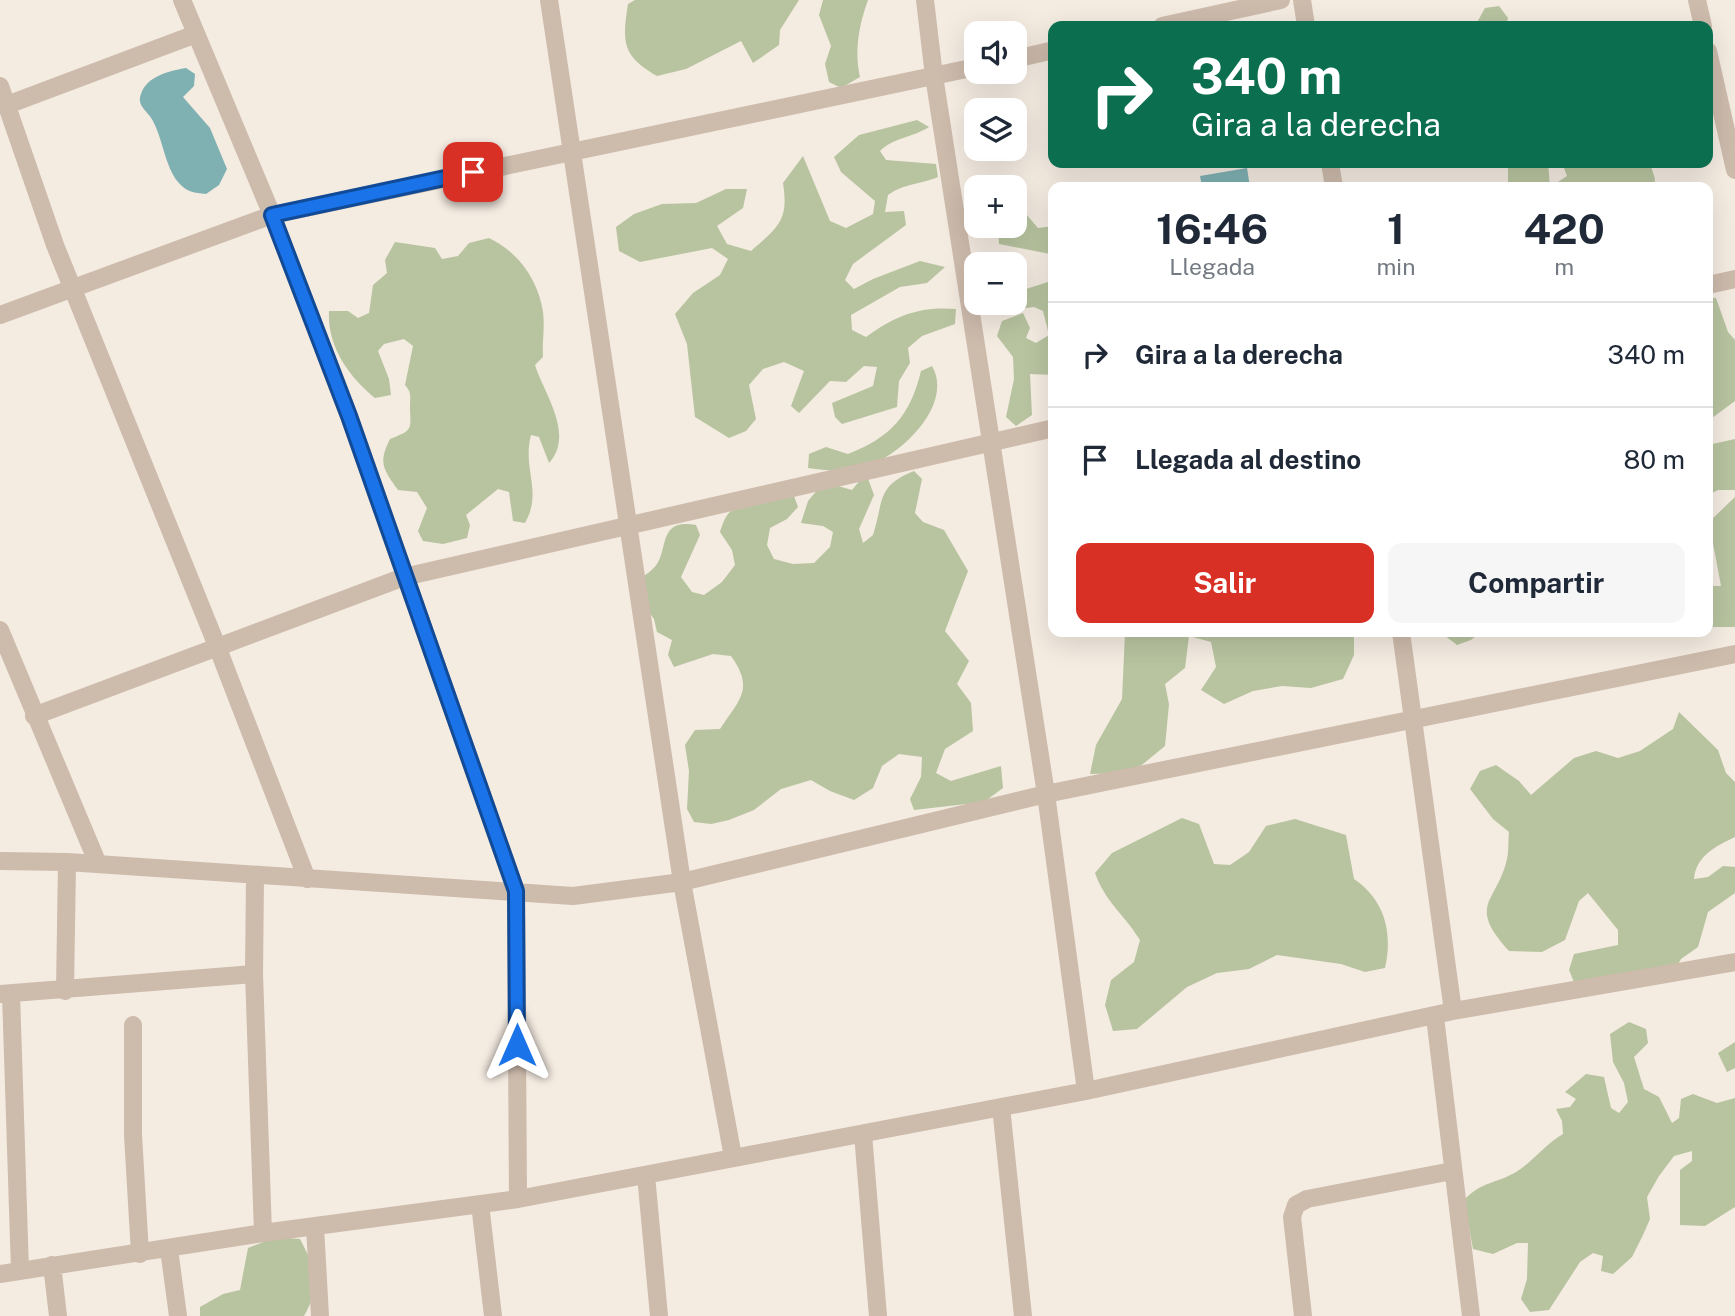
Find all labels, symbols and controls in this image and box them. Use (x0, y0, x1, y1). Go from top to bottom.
map controls (964, 21, 1027, 315)
button: sound (964, 21, 1027, 84)
text: 340 m (1191, 47, 1342, 105)
icon: right (1076, 49, 1167, 140)
button: layers (964, 98, 1027, 161)
text: Gira a la derecha (1191, 106, 1441, 143)
pin (443, 142, 503, 202)
icon: arrive (454, 153, 492, 191)
button: + (964, 175, 1027, 238)
text: 16:46 (1156, 204, 1268, 253)
text: 1 (1387, 204, 1405, 253)
text: 420 (1524, 204, 1605, 253)
button: − (964, 252, 1027, 315)
text: Llegada (1169, 253, 1255, 280)
text: min (1376, 253, 1415, 280)
text: m (1554, 253, 1574, 280)
icon: right (1076, 336, 1114, 374)
text: Gira a la derecha (1135, 339, 1343, 370)
text: 340 m (1608, 339, 1685, 370)
icon: arrive (1076, 441, 1114, 479)
text: Llegada al destino (1135, 444, 1361, 475)
text: 80 m (1624, 444, 1685, 475)
button: Salir (1076, 543, 1374, 623)
button: Compartir (1388, 543, 1685, 623)
position arrow (480, 1008, 554, 1082)

